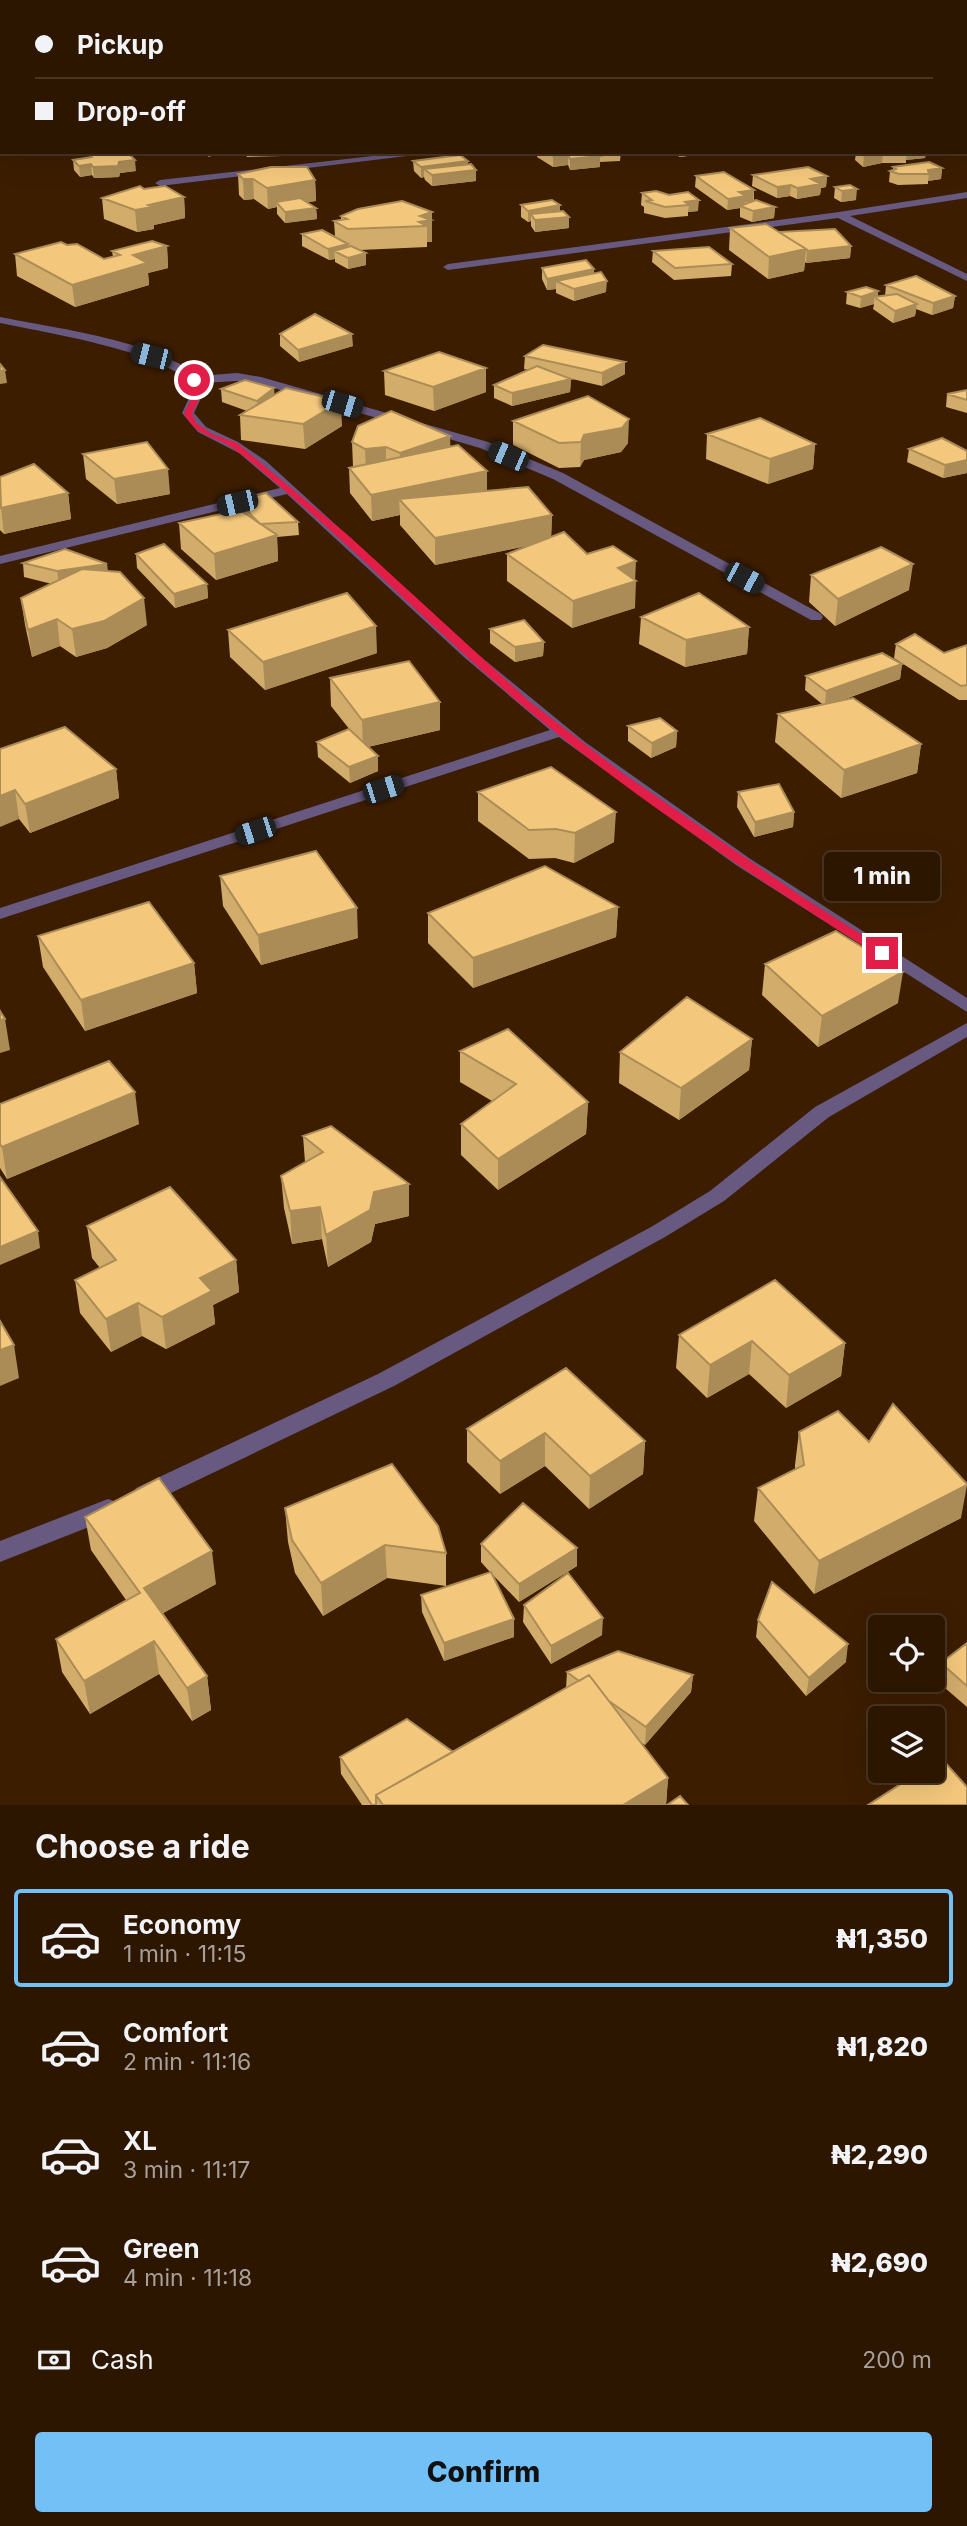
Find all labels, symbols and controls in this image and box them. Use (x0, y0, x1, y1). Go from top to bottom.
text: Pickup (77, 29, 164, 60)
text: Drop-off (77, 96, 186, 127)
car (129, 341, 174, 371)
route start (178, 364, 210, 396)
car (319, 388, 366, 420)
car (485, 438, 532, 474)
car (215, 488, 260, 518)
car (721, 559, 768, 597)
car (360, 773, 407, 805)
car (232, 815, 279, 847)
callout: 1 min (824, 852, 940, 900)
text: 1 min (853, 862, 911, 890)
route end (866, 937, 898, 969)
map controls (868, 1615, 945, 1783)
button: locate (868, 1615, 945, 1692)
button: layers (868, 1706, 945, 1783)
text: Choose a ride (35, 1827, 250, 1866)
icon: car (39, 1907, 102, 1970)
text: Economy (123, 1909, 241, 1940)
text: ₦1,350 (836, 1923, 928, 1954)
text: 1 min · 11:15 (123, 1940, 246, 1968)
icon: car (39, 2015, 102, 2078)
text: Comfort (123, 2017, 228, 2048)
text: ₦1,820 (837, 2031, 928, 2062)
text: 2 min · 11:16 (123, 2048, 251, 2076)
icon: car (39, 2123, 102, 2186)
text: XL (123, 2125, 157, 2156)
text: ₦2,290 (831, 2139, 928, 2170)
text: 3 min · 11:17 (123, 2156, 250, 2184)
icon: car (39, 2231, 102, 2294)
text: Green (123, 2233, 200, 2264)
text: ₦2,690 (831, 2247, 928, 2278)
text: 4 min · 11:18 (123, 2264, 252, 2292)
icon: cash (35, 2341, 73, 2379)
text: Cash (91, 2344, 154, 2375)
text: 200 m (862, 2346, 932, 2374)
button: Confirm (35, 2432, 932, 2512)

